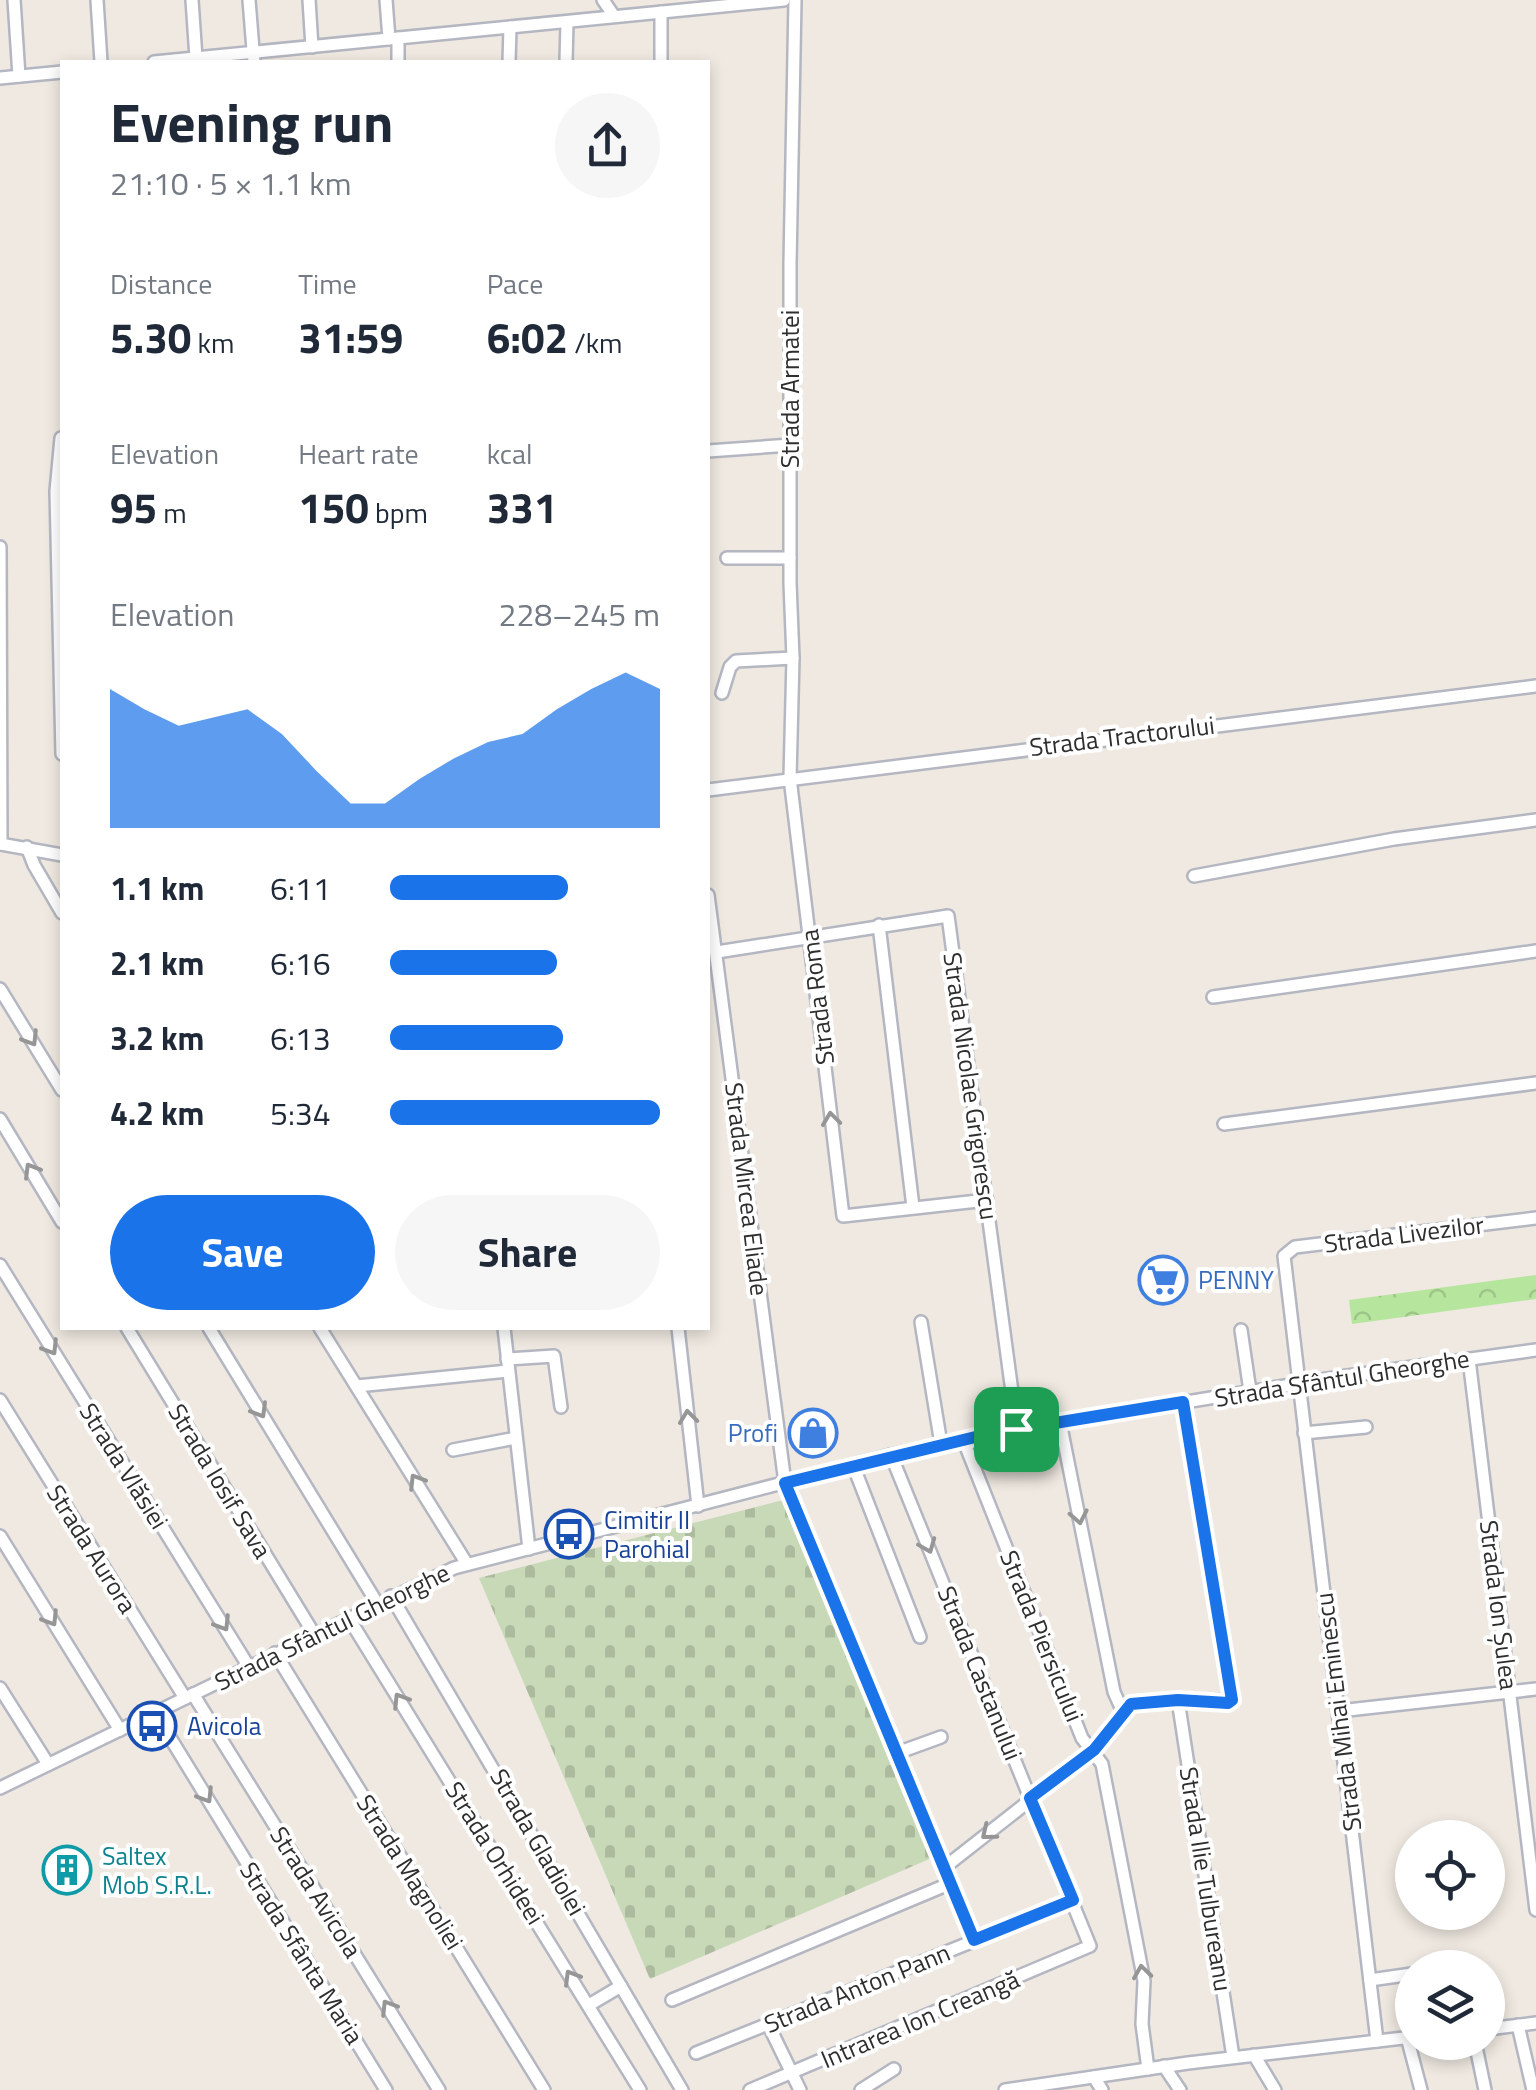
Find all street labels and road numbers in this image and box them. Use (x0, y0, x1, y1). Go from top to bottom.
street label: Strada Armatei (771, 310, 809, 468)
street label: Strada Tractorului (1027, 706, 1217, 766)
street label: Strada Roma (790, 927, 844, 1067)
street label: Strada Nicolae Grigorescu (933, 950, 1009, 1222)
street label: Strada Mircea Eliade (715, 1080, 779, 1298)
street label: Strada Livezilor (1322, 1205, 1486, 1263)
street label: Strada Sfântul Gheorghe (1212, 1339, 1472, 1417)
street label: Strada Vlăsiei (70, 1395, 178, 1537)
street label: Strada Iosif Sava (159, 1396, 282, 1566)
street label: Strada Aurora (37, 1477, 147, 1621)
street label: Strada Ion Șulea (1470, 1518, 1528, 1692)
street label: Strada Piersicului (990, 1545, 1094, 1727)
street label: Strada Sfântul Gheorghe (208, 1554, 456, 1700)
street label: Strada Castanului (928, 1580, 1032, 1766)
street label: Strada Mihai Eminescu (1305, 1591, 1371, 1833)
street label: Strada Gladiolei (481, 1761, 595, 1923)
street label: Strada Ilie Tulbureanu (1169, 1764, 1243, 1994)
street label: Strada Orhideei (436, 1774, 554, 1932)
street label: Strada Magnoliei (347, 1787, 473, 1957)
street label: Strada Avicola (260, 1819, 372, 1966)
street label: Strada Sfânta Maria (231, 1854, 374, 2052)
street label: Strada Anton Pann (758, 1933, 956, 2043)
street label: Intrarea Ion Creangă (815, 1960, 1026, 2078)

